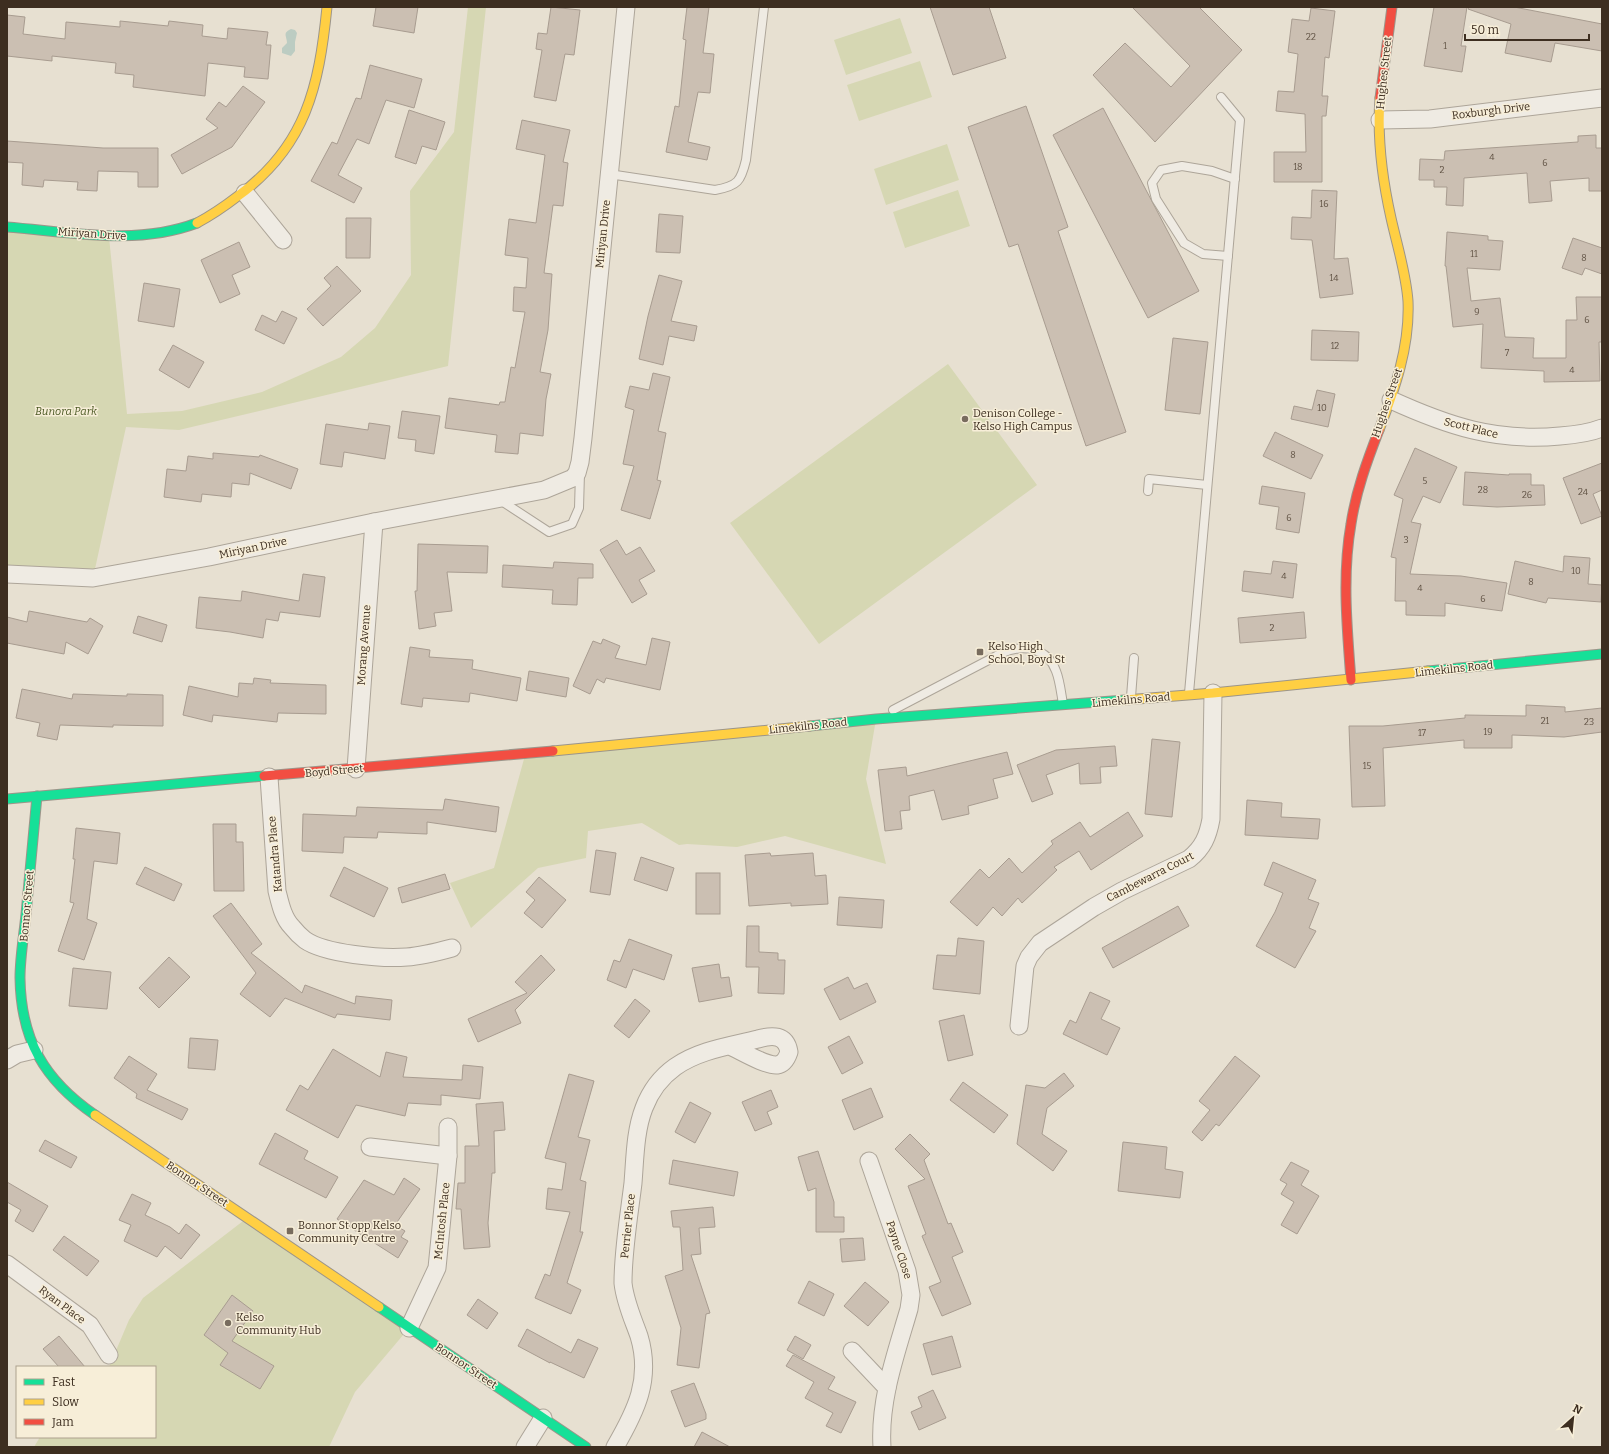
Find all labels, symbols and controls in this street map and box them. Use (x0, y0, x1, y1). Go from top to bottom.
scale bar (1465, 16, 1589, 42)
text: 50 m (1471, 23, 1500, 37)
house number: 22 (1306, 32, 1316, 42)
street label: Hughes Street (1374, 36, 1394, 110)
house number: 1 (1443, 41, 1447, 51)
street label: Roxburgh Drive (1451, 100, 1531, 122)
house number: 4 (1489, 152, 1495, 162)
house number: 6 (1542, 158, 1548, 168)
house number: 18 (1293, 162, 1303, 172)
house number: 2 (1440, 165, 1445, 175)
street label: Miriyan Drive (593, 199, 613, 269)
house number: 16 (1320, 199, 1328, 209)
street label: Miriyan Drive (57, 225, 127, 243)
house number: 11 (1470, 249, 1478, 259)
house number: 8 (1581, 253, 1587, 263)
house number: 14 (1330, 273, 1339, 283)
house number: 9 (1474, 307, 1480, 317)
house number: 6 (1584, 315, 1590, 325)
house number: 12 (1331, 341, 1339, 351)
house number: 7 (1505, 348, 1510, 358)
house number: 4 (1569, 365, 1575, 375)
street label: Hughes Street (1369, 366, 1405, 440)
house number: 10 (1317, 403, 1327, 413)
park label: Bunora Park (35, 405, 98, 418)
place label: Denison College - Kelso High Campus (973, 407, 1072, 433)
marker: Denison College - Kelso High Campus (960, 414, 970, 424)
street label: Scott Place (1443, 415, 1499, 441)
house number: 8 (1290, 450, 1296, 460)
house number: 5 (1423, 476, 1428, 486)
house number: 28 (1478, 485, 1488, 495)
house number: 24 (1578, 487, 1589, 497)
house number: 26 (1522, 490, 1532, 500)
house number: 6 (1286, 513, 1292, 523)
street label: Miriyan Drive (218, 534, 288, 562)
house number: 3 (1403, 535, 1409, 545)
house number: 10 (1571, 566, 1581, 576)
house number: 4 (1281, 571, 1287, 581)
house number: 8 (1528, 577, 1534, 587)
house number: 4 (1417, 583, 1423, 593)
house number: 6 (1480, 594, 1486, 604)
street label: Morang Avenue (355, 604, 373, 686)
house number: 2 (1270, 623, 1275, 633)
place label: Kelso High School, Boyd St (988, 640, 1065, 666)
marker: Kelso High School, Boyd St (975, 647, 985, 657)
street label: Limekilns Road (1414, 658, 1494, 680)
street label: Limekilns Road (1091, 690, 1171, 710)
street label: Limekilns Road (768, 715, 848, 737)
house number: 21 (1541, 716, 1550, 726)
house number: 23 (1584, 717, 1594, 727)
house number: 19 (1484, 727, 1492, 737)
house number: 17 (1418, 728, 1427, 738)
house number: 15 (1363, 761, 1371, 771)
street label: Boyd Street (304, 762, 364, 780)
street label: Katandra Place (265, 815, 285, 893)
street label: Cambewarra Court (1104, 849, 1196, 905)
street label: Bonnor Street (17, 870, 37, 942)
street label: Bonnor Street (164, 1159, 230, 1209)
street label: McIntosh Place (431, 1182, 453, 1260)
street label: Perrier Place (618, 1193, 638, 1259)
place label: Bonnor St opp Kelso Community Centre (298, 1219, 401, 1245)
street label: Payne Close (883, 1219, 915, 1281)
marker: Bonnor St opp Kelso Community Centre (285, 1226, 295, 1236)
street label: Ryan Place (36, 1283, 88, 1327)
place label: Kelso Community Hub (236, 1311, 321, 1337)
marker: Kelso Community Hub (223, 1318, 233, 1328)
street label: Bonnor Street (433, 1341, 499, 1391)
legend (16, 1366, 156, 1438)
text: Fast (52, 1375, 76, 1389)
text: Slow (52, 1395, 79, 1409)
north arrow (1553, 1398, 1593, 1438)
text: N (1571, 1402, 1584, 1417)
text: Jam (51, 1415, 74, 1429)

